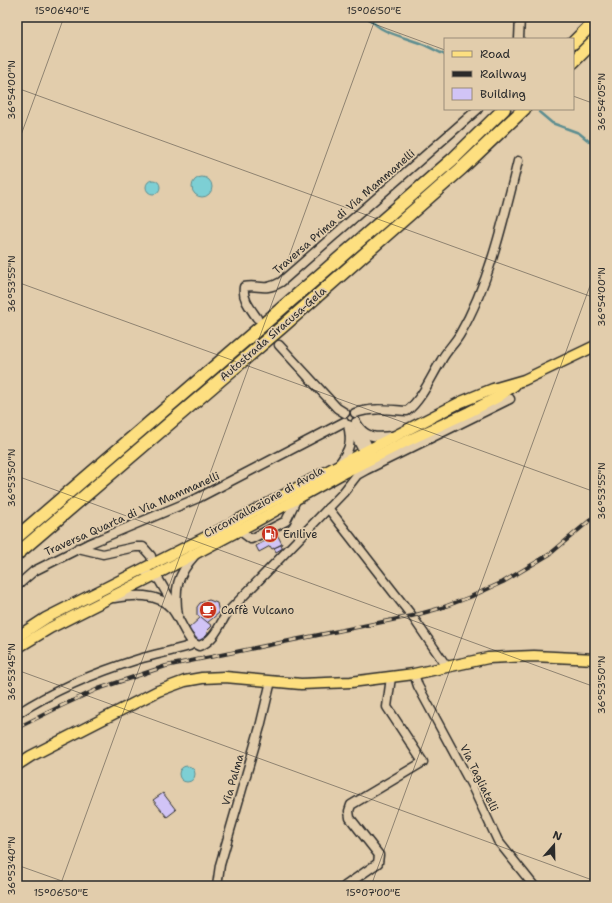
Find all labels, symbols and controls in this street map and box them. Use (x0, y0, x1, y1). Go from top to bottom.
text: 15°06'40"E (35, 4, 89, 17)
text: 15°06'50"E (347, 4, 401, 17)
legend (444, 38, 574, 110)
text: Road (480, 46, 511, 62)
text: 36°54'00"N (5, 60, 18, 120)
text: Railway (480, 66, 527, 82)
text: 36°54'05"N (595, 73, 608, 131)
text: Building (480, 86, 526, 102)
street label: Traversa Prima di Via Mammanelli (270, 146, 418, 278)
text: 36°53'55"N (5, 255, 18, 313)
text: 36°54'00"N (595, 267, 608, 327)
street label: Autostrada Siracusa-Gela (217, 283, 330, 384)
text: 36°53'50"N (5, 449, 18, 507)
text: 36°53'55"N (595, 462, 608, 520)
street label: Circonvallazione di Avola (201, 463, 327, 541)
street label: Traversa Quarta di Via Mammanelli (42, 468, 222, 560)
fuel station icon: Enilive (260, 524, 280, 544)
place label: Enilive (283, 527, 318, 542)
cafe icon: Caffè Vulcano (198, 600, 218, 620)
place label: Caffè Vulcano (221, 603, 295, 618)
text: 36°53'45"N (5, 643, 18, 701)
text: 36°53'50"N (595, 656, 608, 714)
street label: Via Tagliatelli (456, 742, 502, 814)
street label: Via Palma (218, 752, 248, 808)
north arrow (534, 825, 574, 865)
text: N (551, 828, 564, 845)
text: 36°53'40"N (5, 836, 18, 896)
text: 15°06'50"E (34, 886, 88, 899)
text: 15°07'00"E (345, 886, 401, 899)

